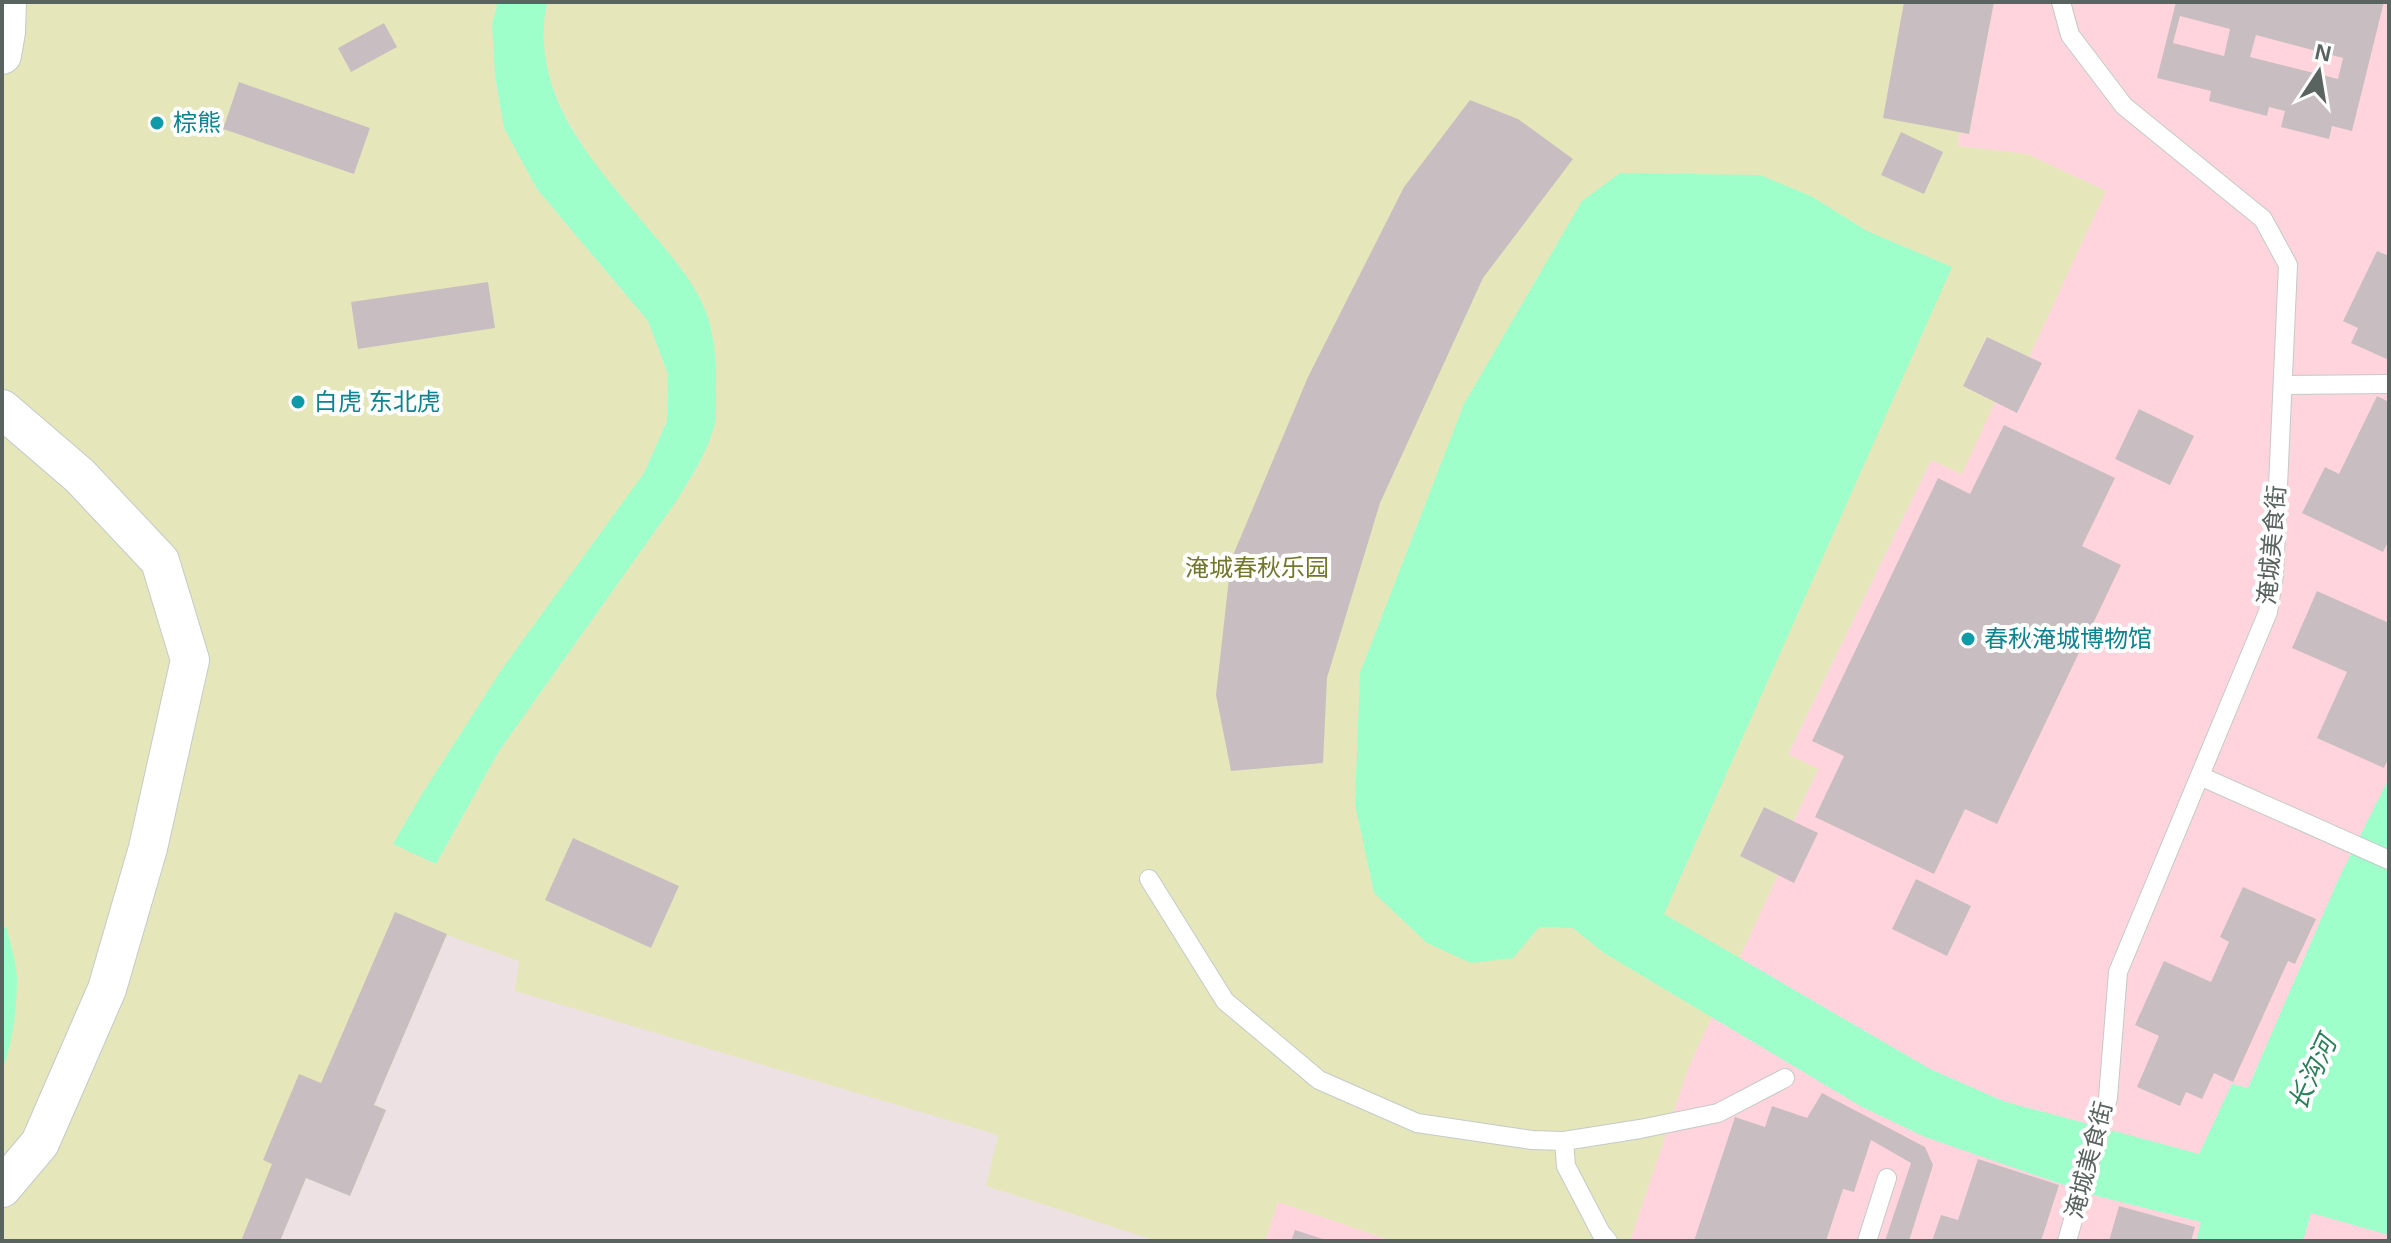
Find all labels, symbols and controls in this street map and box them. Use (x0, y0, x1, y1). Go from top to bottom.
north arrow (2279, 32, 2359, 112)
text: N (2313, 39, 2333, 67)
place label: 棕熊 (173, 109, 221, 136)
marker: 棕熊 (148, 114, 166, 132)
place label: 白虎 东北虎 (314, 388, 441, 415)
marker: 白虎 东北虎 (289, 393, 307, 411)
street label: 淹城美食街 (2253, 484, 2290, 606)
park label: 淹城春秋乐园 (1185, 554, 1329, 581)
place label: 春秋淹城博物馆 (1984, 625, 2152, 652)
marker: 春秋淹城博物馆 (1959, 630, 1977, 648)
water label: 长沟河 (2282, 1027, 2344, 1115)
street label: 淹城美食街 (2060, 1098, 2117, 1221)

